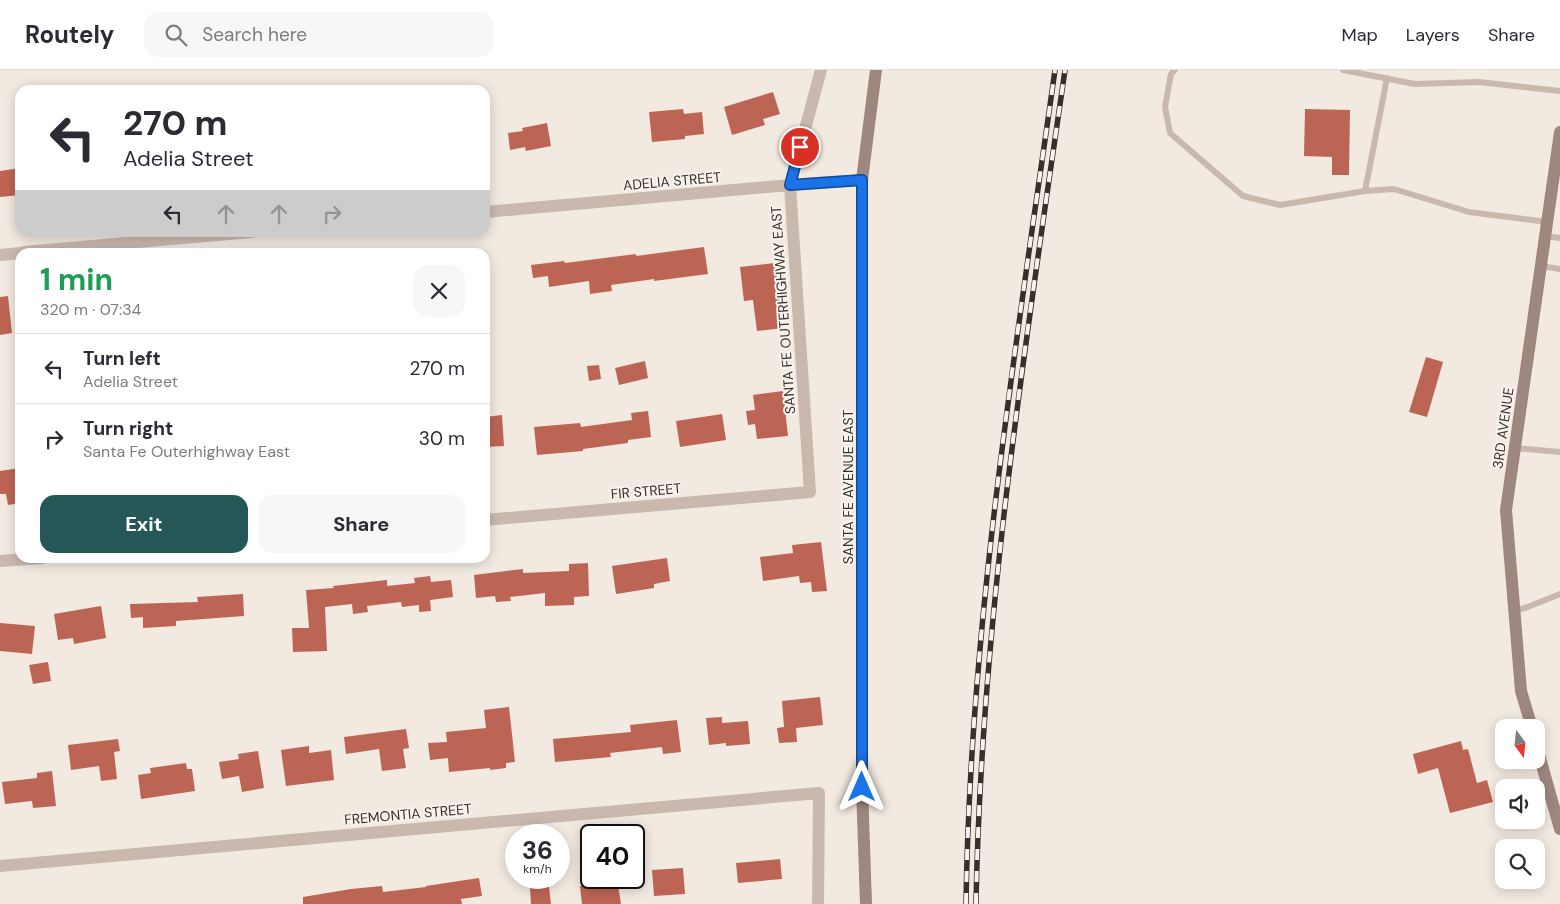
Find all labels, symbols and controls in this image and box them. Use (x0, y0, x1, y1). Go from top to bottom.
search box (144, 12, 494, 57)
text: Routely (25, 19, 114, 50)
icon: search (162, 21, 190, 49)
text: Search here (202, 22, 307, 47)
text: Map (1342, 23, 1378, 47)
text: Layers (1406, 23, 1460, 47)
text: Share (1488, 23, 1535, 47)
text: 270 m (123, 100, 227, 146)
icon: left (40, 105, 105, 170)
pin (779, 126, 821, 168)
icon: arrive (786, 133, 814, 161)
text: Adelia Street (123, 144, 254, 173)
street label: ADELIA STREET (622, 168, 722, 194)
icon: left (159, 200, 187, 228)
icon: ahead (212, 200, 240, 228)
icon: ahead (265, 200, 293, 228)
icon: right (318, 200, 346, 228)
street label: SANTA FE OUTERHIGHWAY EAST (767, 205, 799, 415)
text: 1 min (40, 260, 113, 299)
button: close (413, 265, 465, 317)
text: 320 m · 07:34 (40, 299, 141, 320)
text: Turn left (83, 346, 161, 371)
icon: left (40, 355, 68, 383)
text: 270 m (410, 356, 465, 381)
text: Adelia Street (83, 371, 178, 392)
street label: 3RD AVENUE (1488, 386, 1518, 470)
street label: SANTA FE AVENUE EAST (839, 410, 857, 564)
text: Turn right (83, 416, 173, 441)
icon: right (40, 425, 68, 453)
text: 30 m (419, 426, 465, 451)
text: Santa Fe Outerhighway East (83, 441, 290, 462)
street label: FIR STREET (610, 479, 682, 503)
button: Exit (40, 495, 248, 553)
button: Share (258, 495, 465, 553)
north arrow (1495, 719, 1545, 769)
map controls (1495, 719, 1545, 889)
position arrow (835, 760, 887, 812)
button: sound (1495, 779, 1545, 829)
street label: FREMONTIA STREET (344, 799, 473, 829)
speed limit sign: 40 (580, 824, 645, 889)
text: 36 (522, 834, 553, 867)
button: search (1495, 839, 1545, 889)
text: km/h (523, 861, 552, 877)

